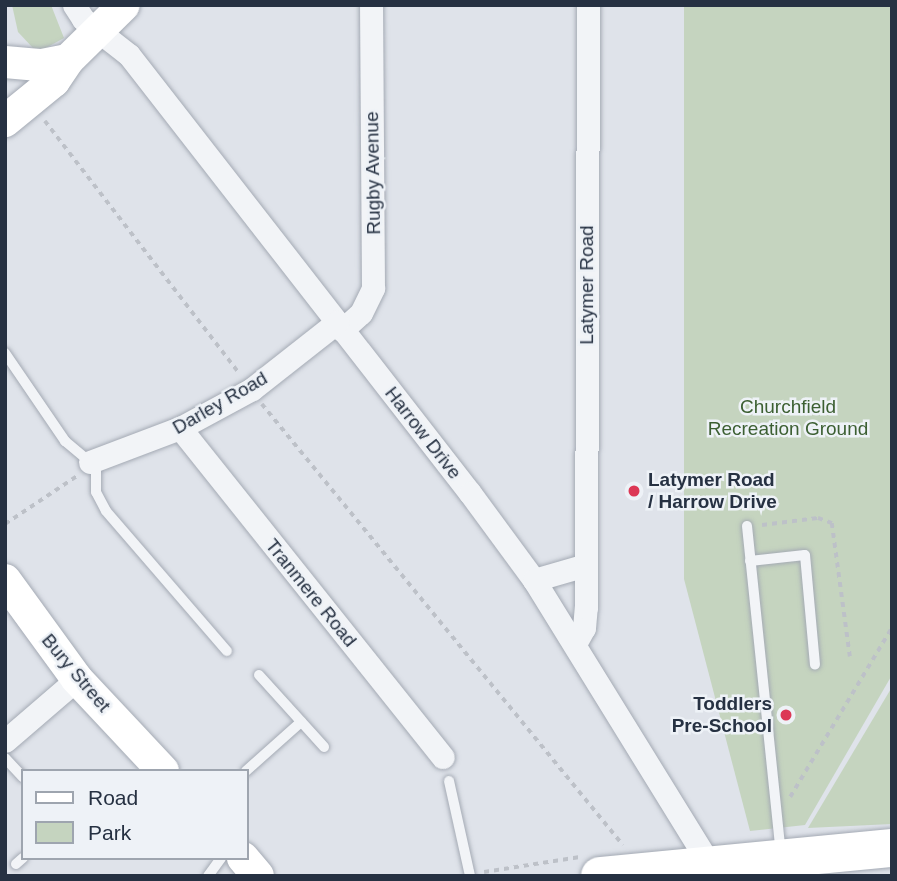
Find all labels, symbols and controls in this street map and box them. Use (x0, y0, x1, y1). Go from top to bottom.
street label: Rugby Avenue (361, 111, 385, 235)
street label: Latymer Road (576, 225, 598, 345)
street label: Darley Road (169, 367, 271, 439)
street label: Harrow Drive (380, 382, 466, 484)
park label: Churchfield Recreation Ground (708, 396, 868, 440)
place label: Latymer Road / Harrow Drive (648, 469, 777, 513)
marker: Latymer Road / Harrow Drive (626, 483, 642, 499)
street label: Tranmere Road (260, 534, 362, 652)
street label: Bury Street (37, 629, 115, 717)
place label: Toddlers Pre-School (672, 693, 772, 737)
marker: Toddlers Pre-School (778, 707, 794, 723)
legend (21, 769, 248, 860)
text: Road (88, 786, 138, 809)
text: Park (88, 821, 131, 844)

